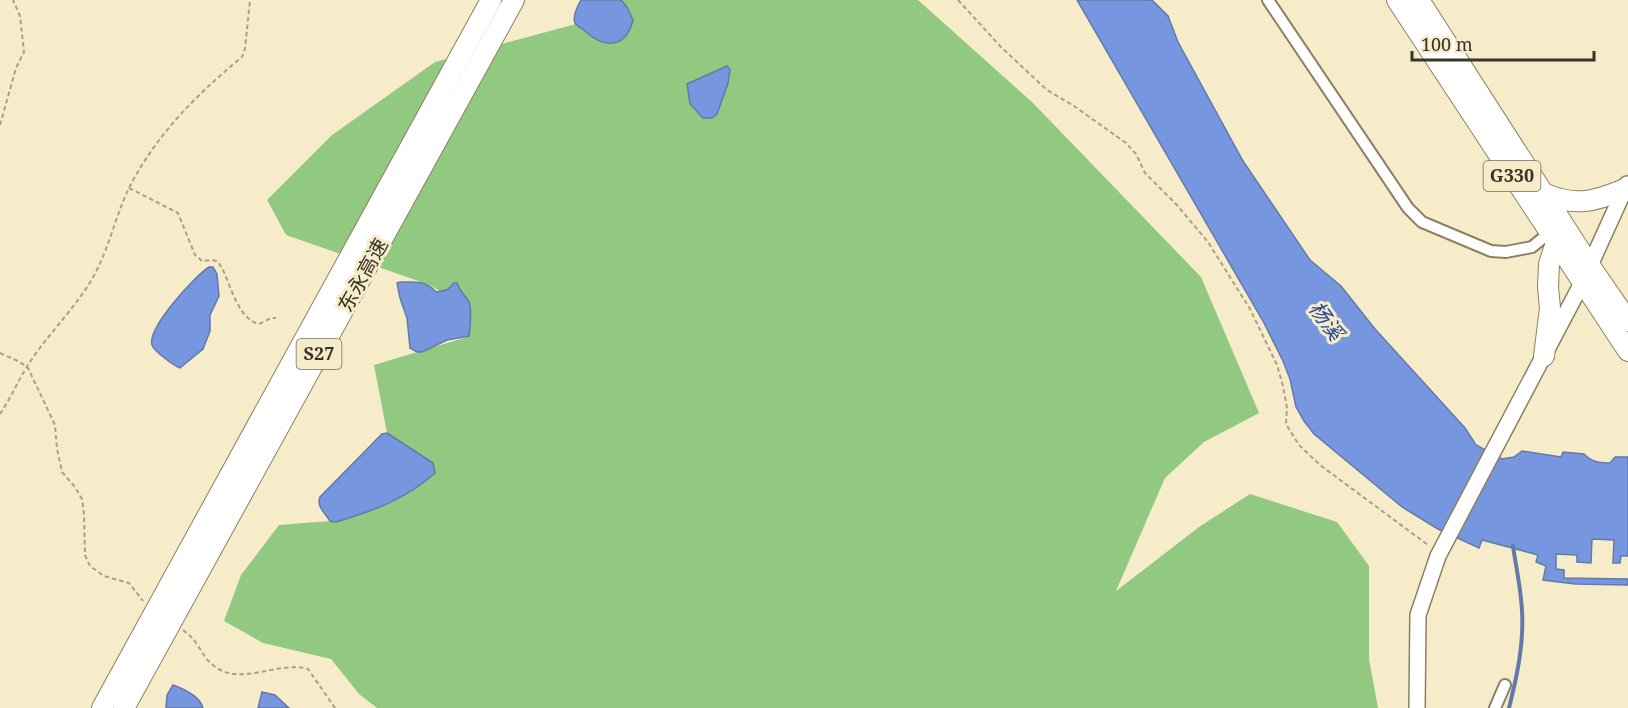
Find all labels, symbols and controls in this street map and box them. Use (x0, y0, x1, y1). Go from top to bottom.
scale bar (1412, 24, 1594, 62)
text: 100 m (1421, 32, 1473, 56)
road number: G330 (1484, 161, 1540, 191)
street label: 东永高速 (331, 233, 394, 316)
water label: 杨溪 (1303, 295, 1352, 347)
road number: S27 (296, 339, 342, 369)

